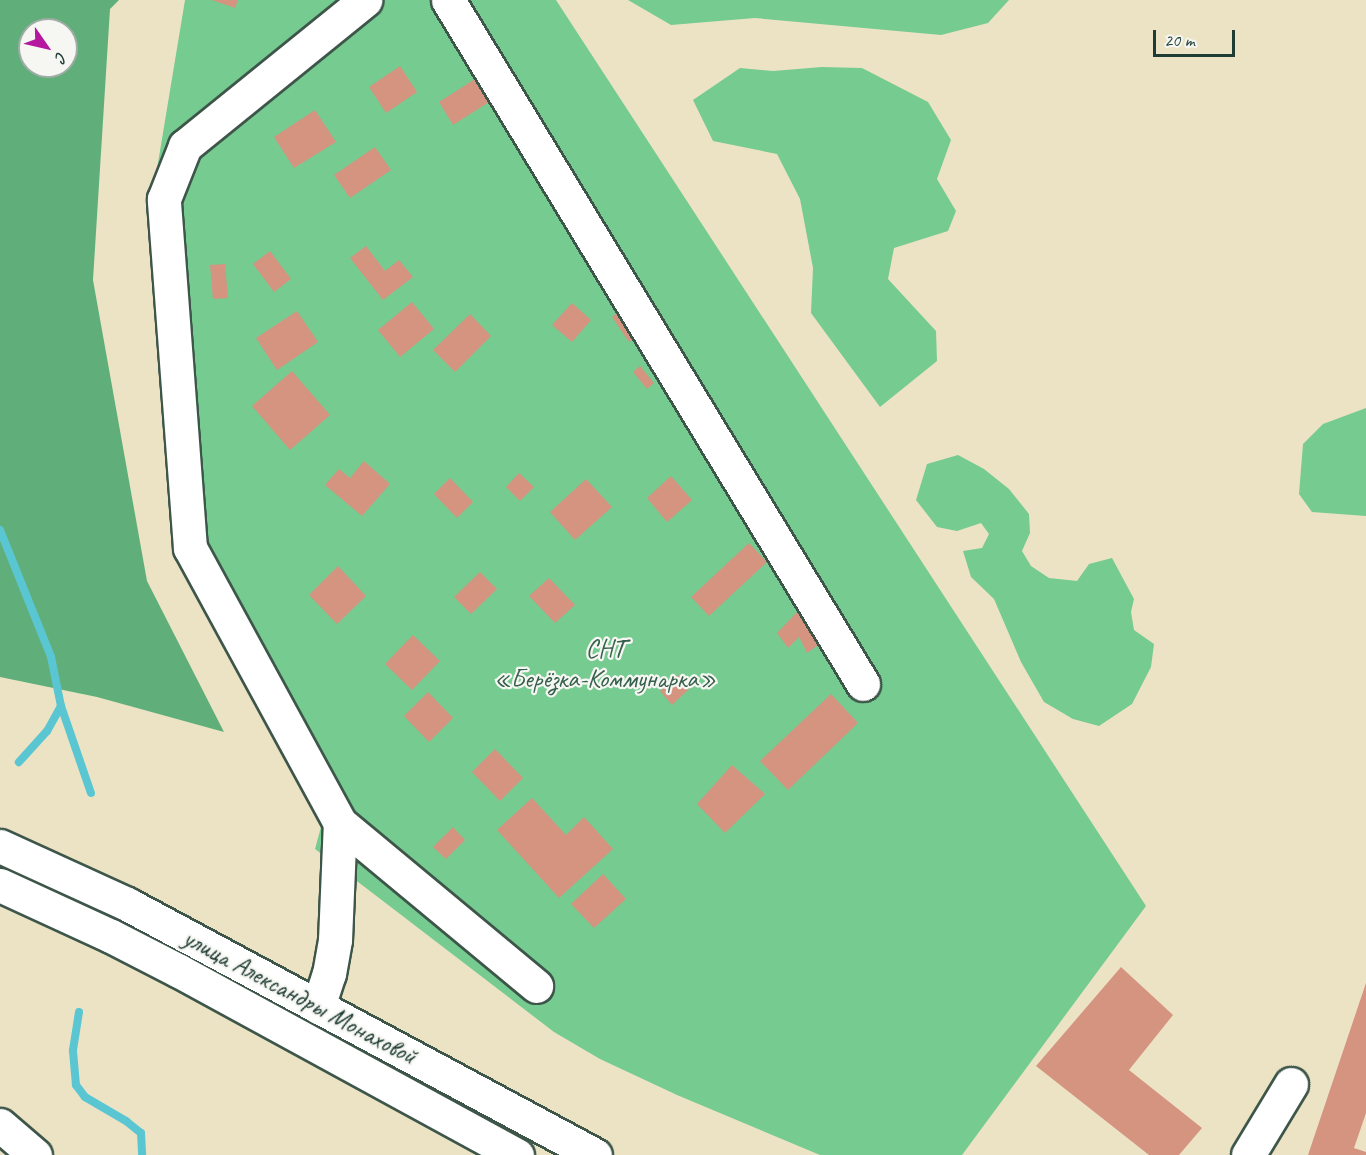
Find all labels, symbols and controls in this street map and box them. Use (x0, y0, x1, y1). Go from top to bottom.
north arrow (18, 18, 78, 78)
scale bar (1156, 18, 1238, 56)
text: 20 m (1164, 29, 1195, 51)
text: С (51, 48, 72, 66)
park label: СНТ «Берёзка-Коммунарка» (494, 633, 716, 694)
street label: улица Александры Монаховой (178, 922, 422, 1072)

